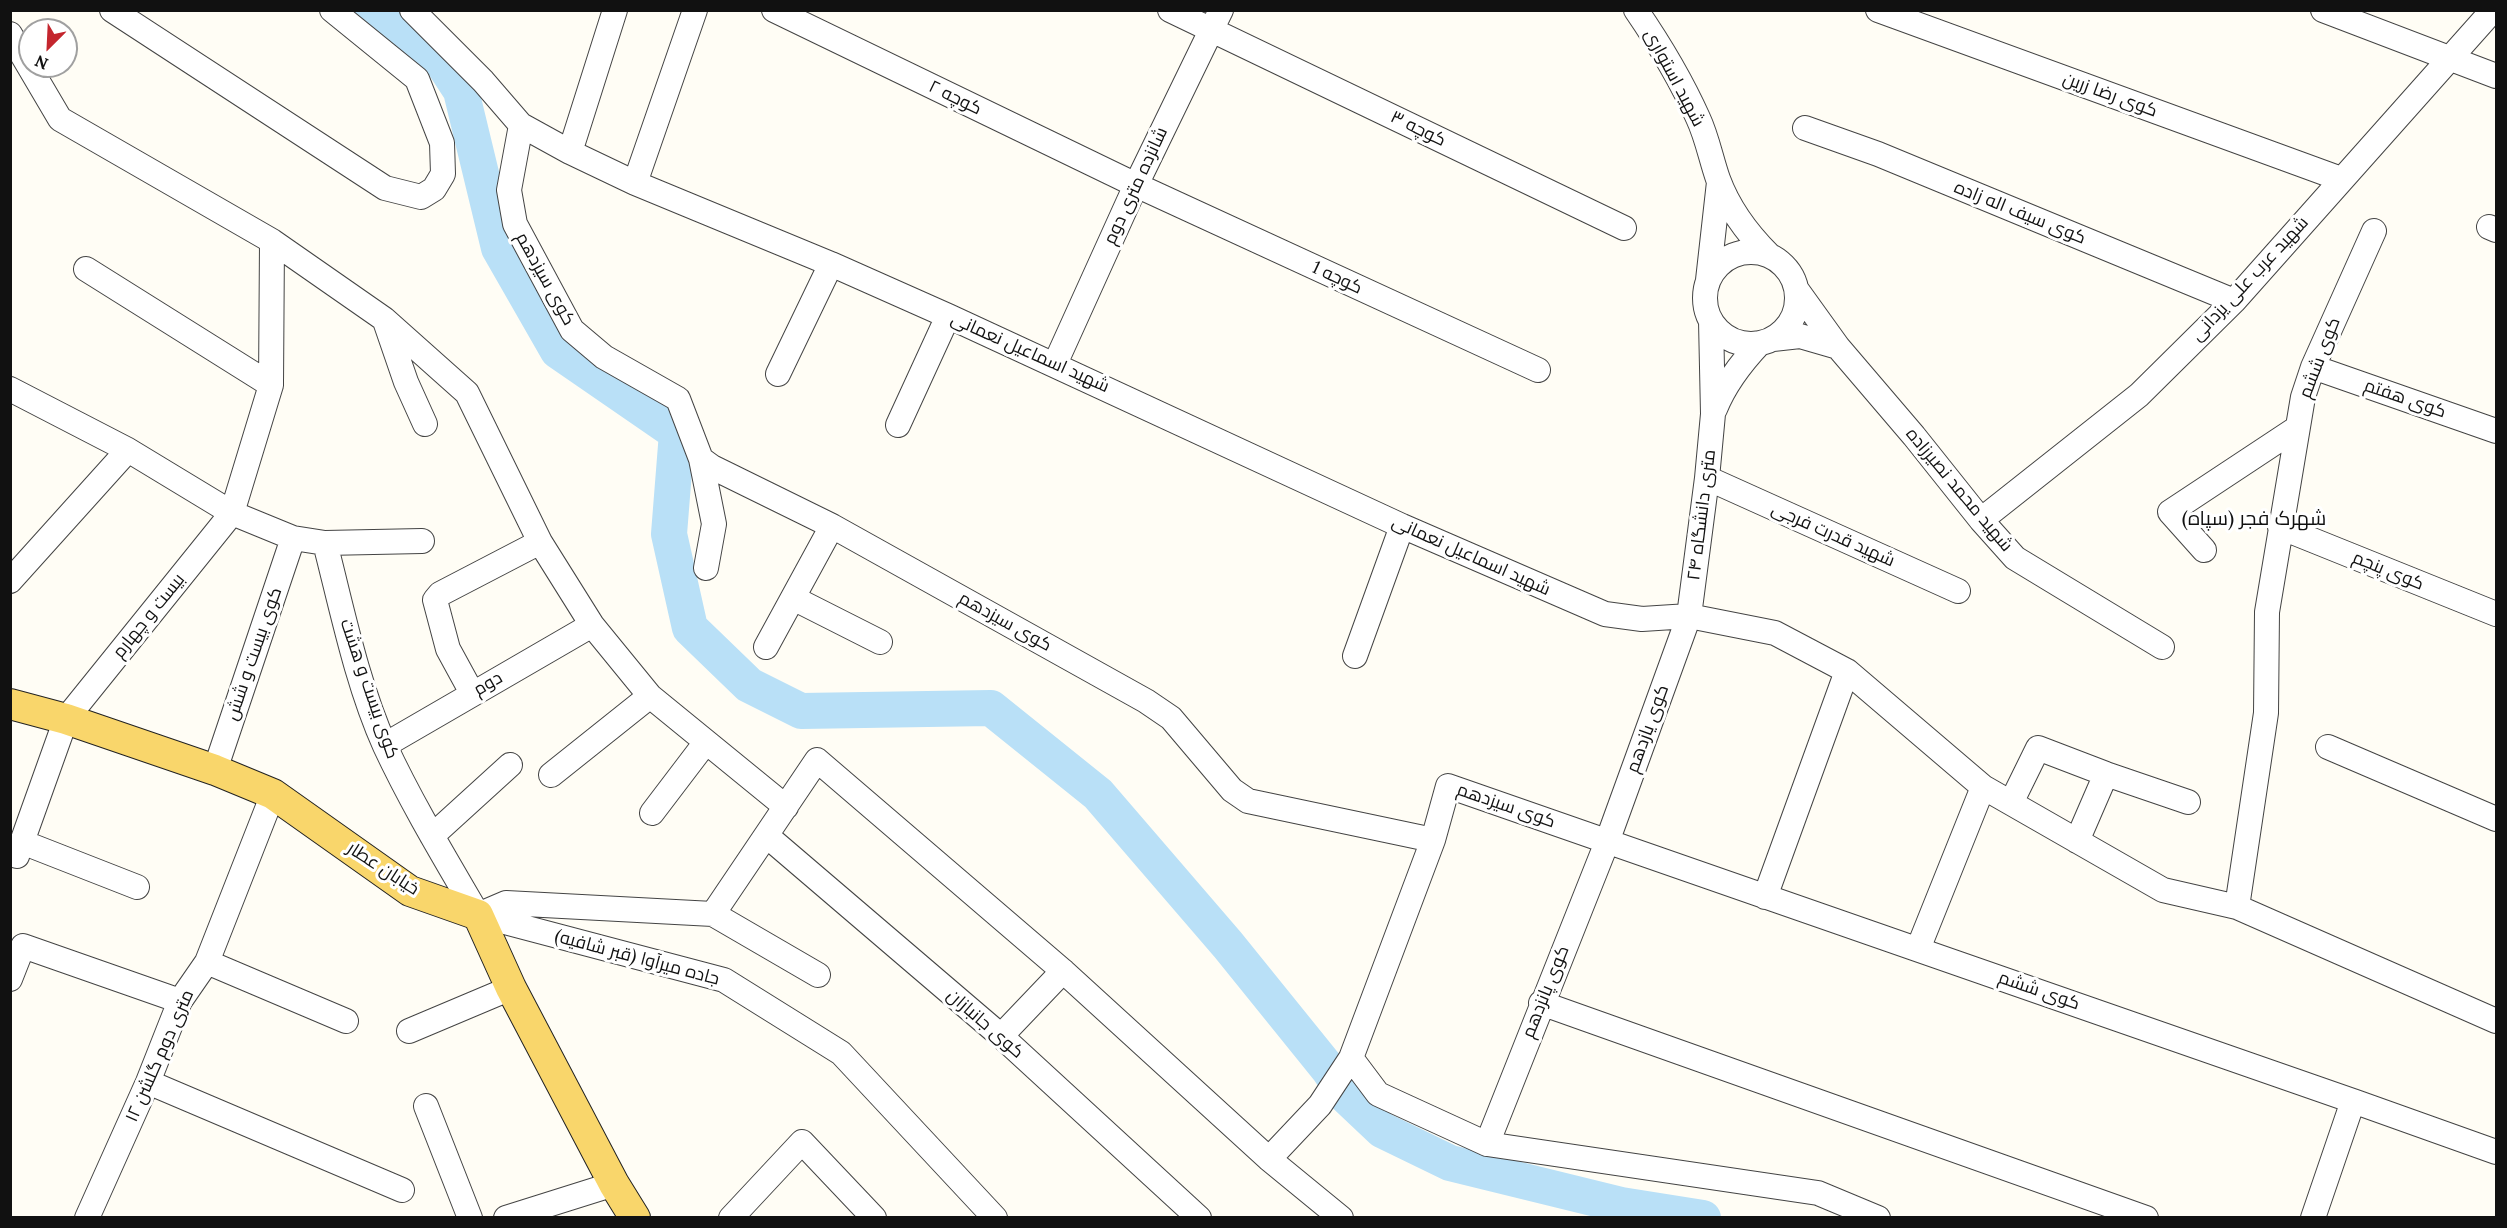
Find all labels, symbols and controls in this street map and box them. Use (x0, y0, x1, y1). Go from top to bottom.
north arrow (18, 18, 78, 78)
street label: شهید استواری (1639, 25, 1709, 131)
text: N (32, 51, 51, 74)
street label: کوی رضا زرین (2060, 68, 2160, 122)
street label: کوچه ۲ (925, 76, 985, 120)
street label: کوچه ۳ (1387, 106, 1449, 152)
street label: شانزده متری دوم (1099, 124, 1173, 248)
street label: کوی سیف اله زاده (1951, 177, 2089, 249)
street label: شهید عرب علی یزدانی (2187, 212, 2313, 346)
street label: کوی سیزدهم (511, 229, 579, 329)
street label: کوچه 1 (1308, 257, 1366, 299)
street label: شهید اسماعیل نعمانی (947, 308, 1113, 398)
street label: کوی ششم (2295, 315, 2345, 401)
street label: کوی هفتم (2361, 375, 2449, 423)
street label: شهید محمد نصیرزاده (1901, 424, 2017, 556)
street label: ۲۴ متری دانشگاه (1683, 448, 1721, 582)
street label: شهید قدرت فرجی (1768, 498, 1898, 572)
district label: شهرک فجر (سپاه) (2182, 507, 2326, 531)
street label: شهید اسماعیل نعمانی (1388, 511, 1554, 601)
street label: کوی پنچم (2349, 547, 2427, 595)
street label: بیست و چهارم (108, 569, 190, 663)
street label: کوی بیست و شش (221, 585, 287, 723)
street label: کوی سیزدهم (955, 588, 1055, 656)
street label: کوی بیست و هشت (335, 616, 403, 762)
street label: دوم (470, 667, 506, 701)
street label: کوی یازدهم (1622, 682, 1674, 776)
street label: کوی سیزدهم (1454, 779, 1558, 833)
street label: خیابان عطار (343, 838, 423, 900)
street label: جاده میرآوا (قبر شافیه) (552, 926, 722, 990)
street label: کوی پانزدهم (1518, 943, 1574, 1041)
street label: کوی ششم (1995, 967, 2083, 1015)
street label: کوی جانبازان (942, 985, 1028, 1063)
street label: ۱۲ متری دوم گلشن (121, 986, 199, 1126)

